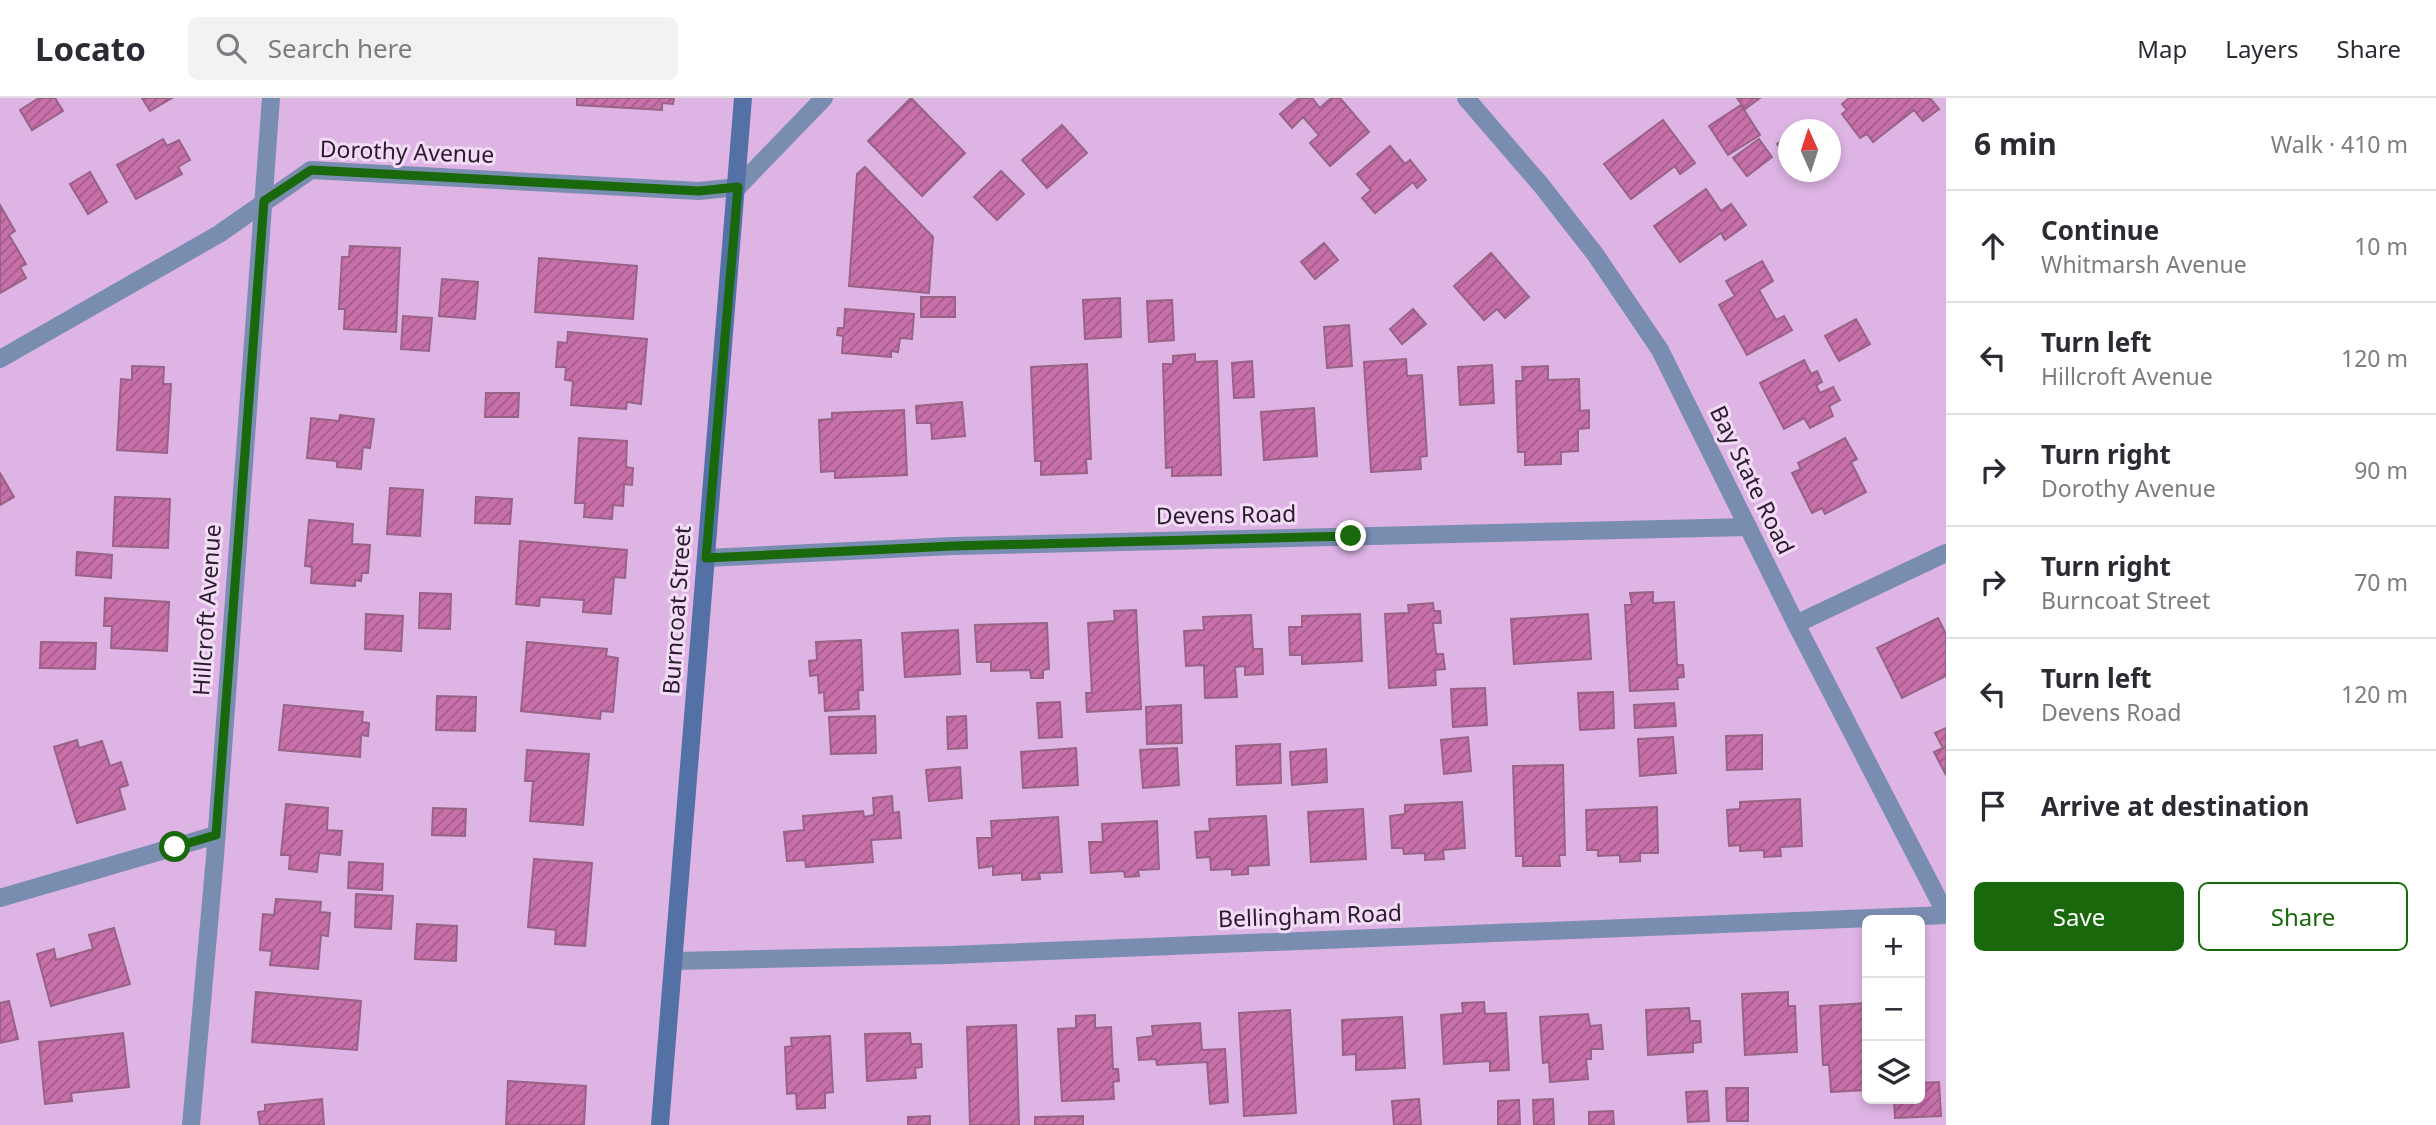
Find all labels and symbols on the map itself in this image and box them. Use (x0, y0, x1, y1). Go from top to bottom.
north arrow (1778, 119, 1841, 182)
street label: Dorothy Avenue (319, 132, 495, 170)
street label: Bay State Road (1703, 400, 1803, 559)
street label: Devens Road (1155, 497, 1296, 531)
route end (1335, 520, 1366, 551)
street label: Hillcroft Avenue (184, 523, 228, 697)
street label: Burncoat Street (654, 524, 698, 695)
route start (159, 831, 190, 862)
street label: Bellingham Road (1217, 896, 1402, 934)

